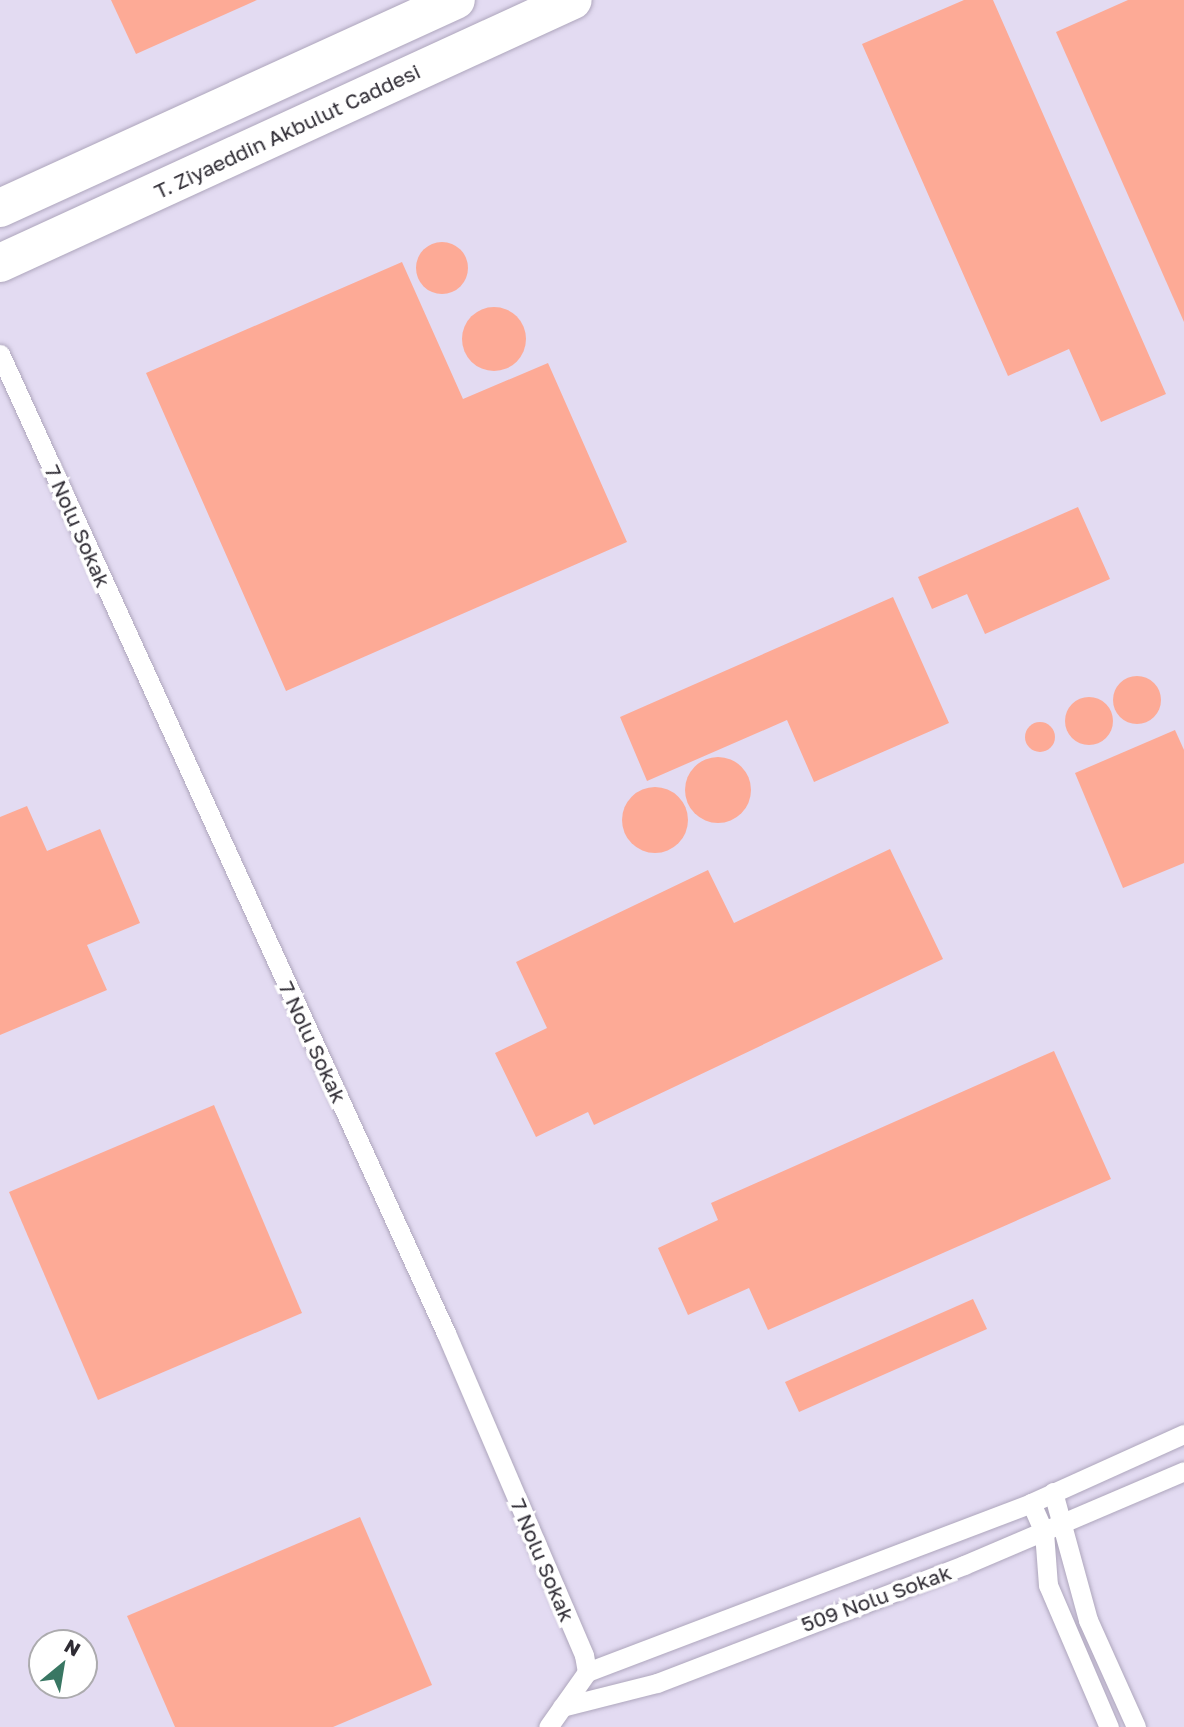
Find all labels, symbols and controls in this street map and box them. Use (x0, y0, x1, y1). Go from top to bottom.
street label: T. Ziyaeddin Akbulut Caddesi (150, 58, 424, 204)
street label: 7 Nolu Sokak (40, 461, 116, 591)
street label: 7 Nolu Sokak (274, 977, 352, 1107)
street label: 7 Nolu Sokak (506, 1495, 580, 1625)
street label: 509 Nolu Sokak (798, 1559, 954, 1637)
north arrow (28, 1629, 98, 1699)
text: N (61, 1634, 85, 1661)

